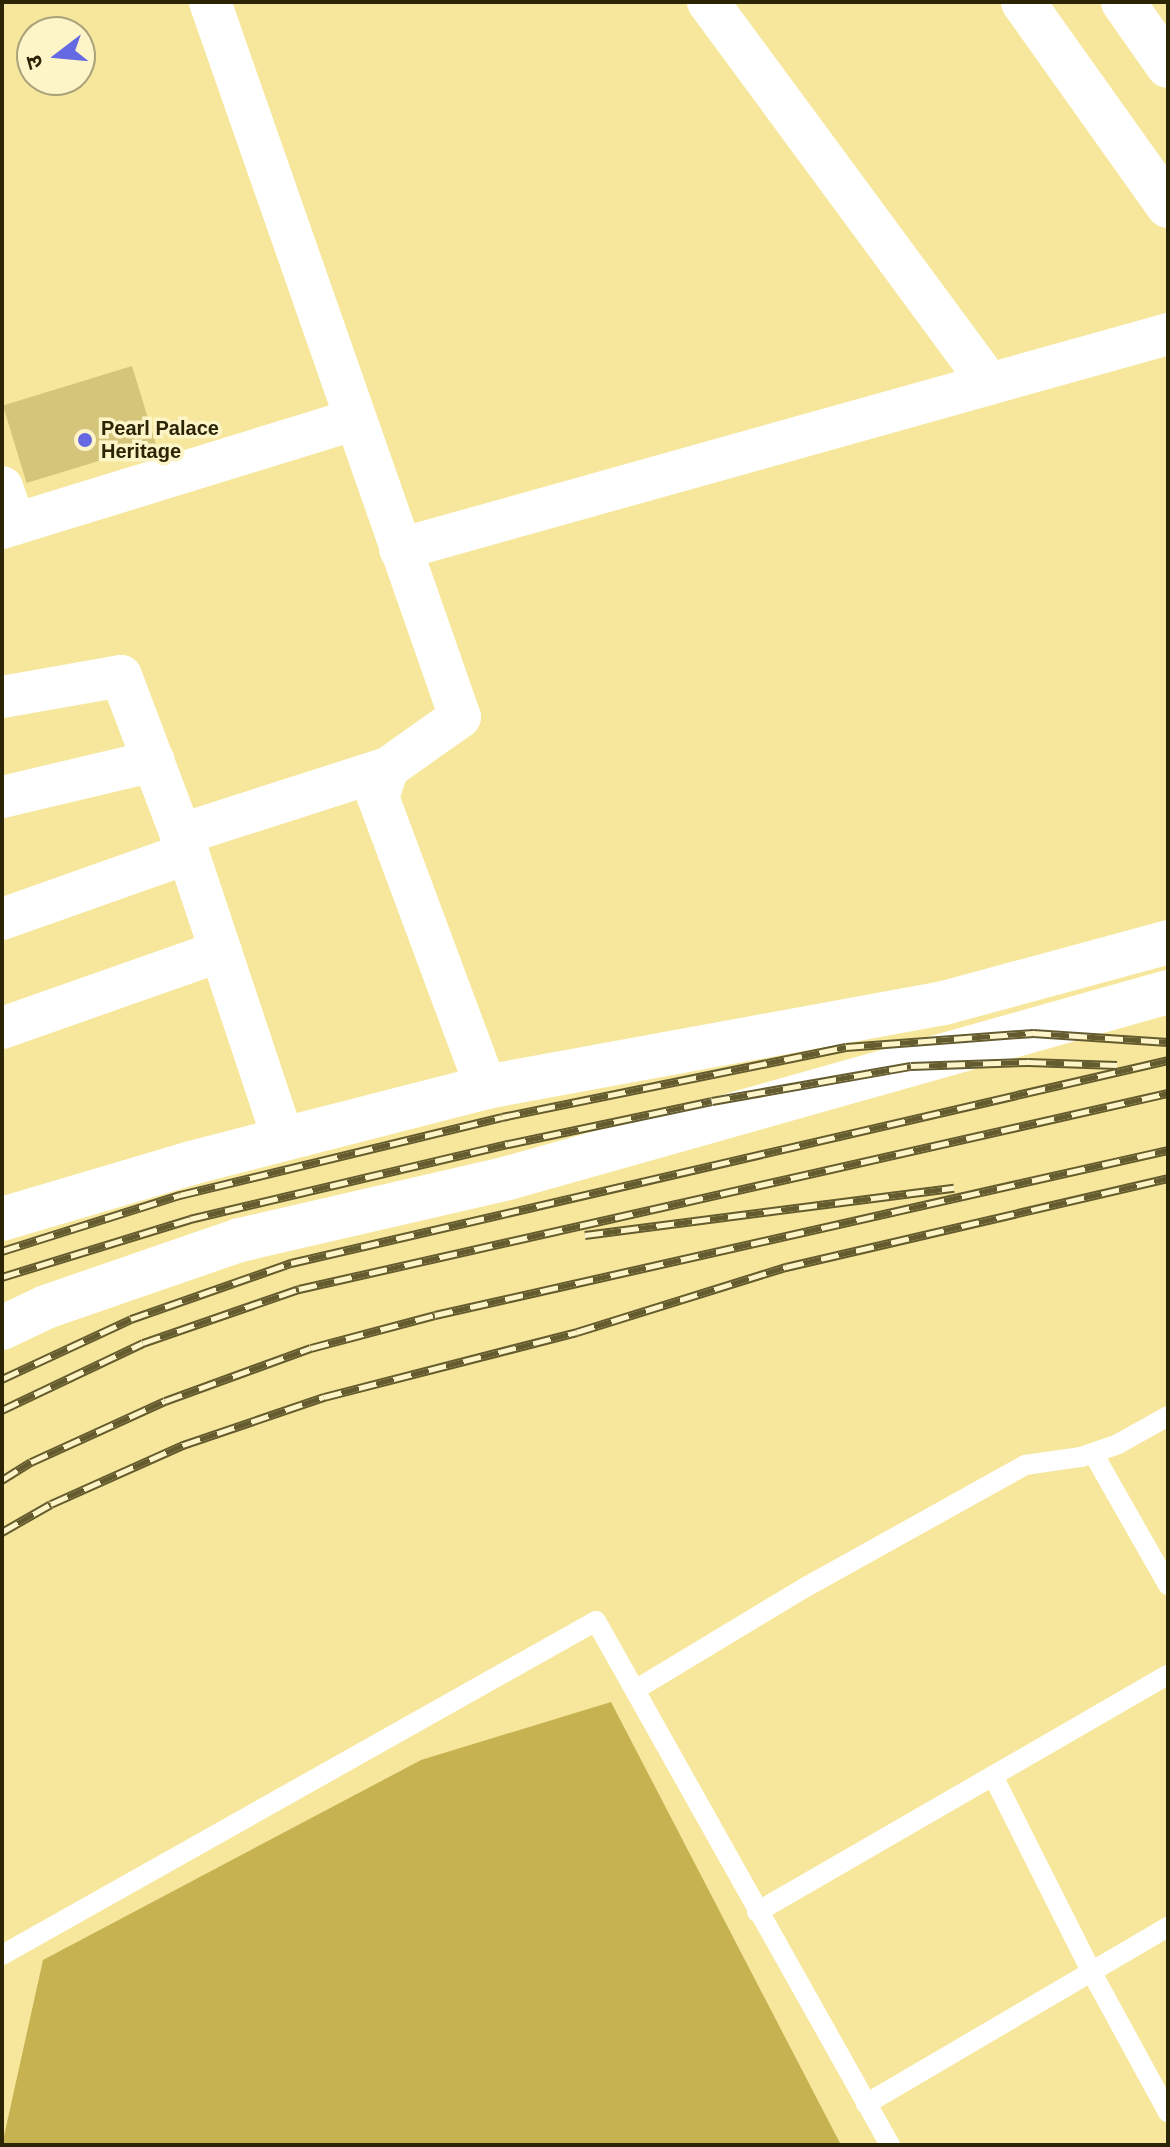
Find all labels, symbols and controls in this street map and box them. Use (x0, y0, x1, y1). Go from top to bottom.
north arrow (16, 16, 96, 96)
text: उ (21, 53, 48, 72)
place label: Pearl Palace Heritage (101, 416, 219, 463)
marker: Pearl Palace Heritage (76, 431, 94, 449)

